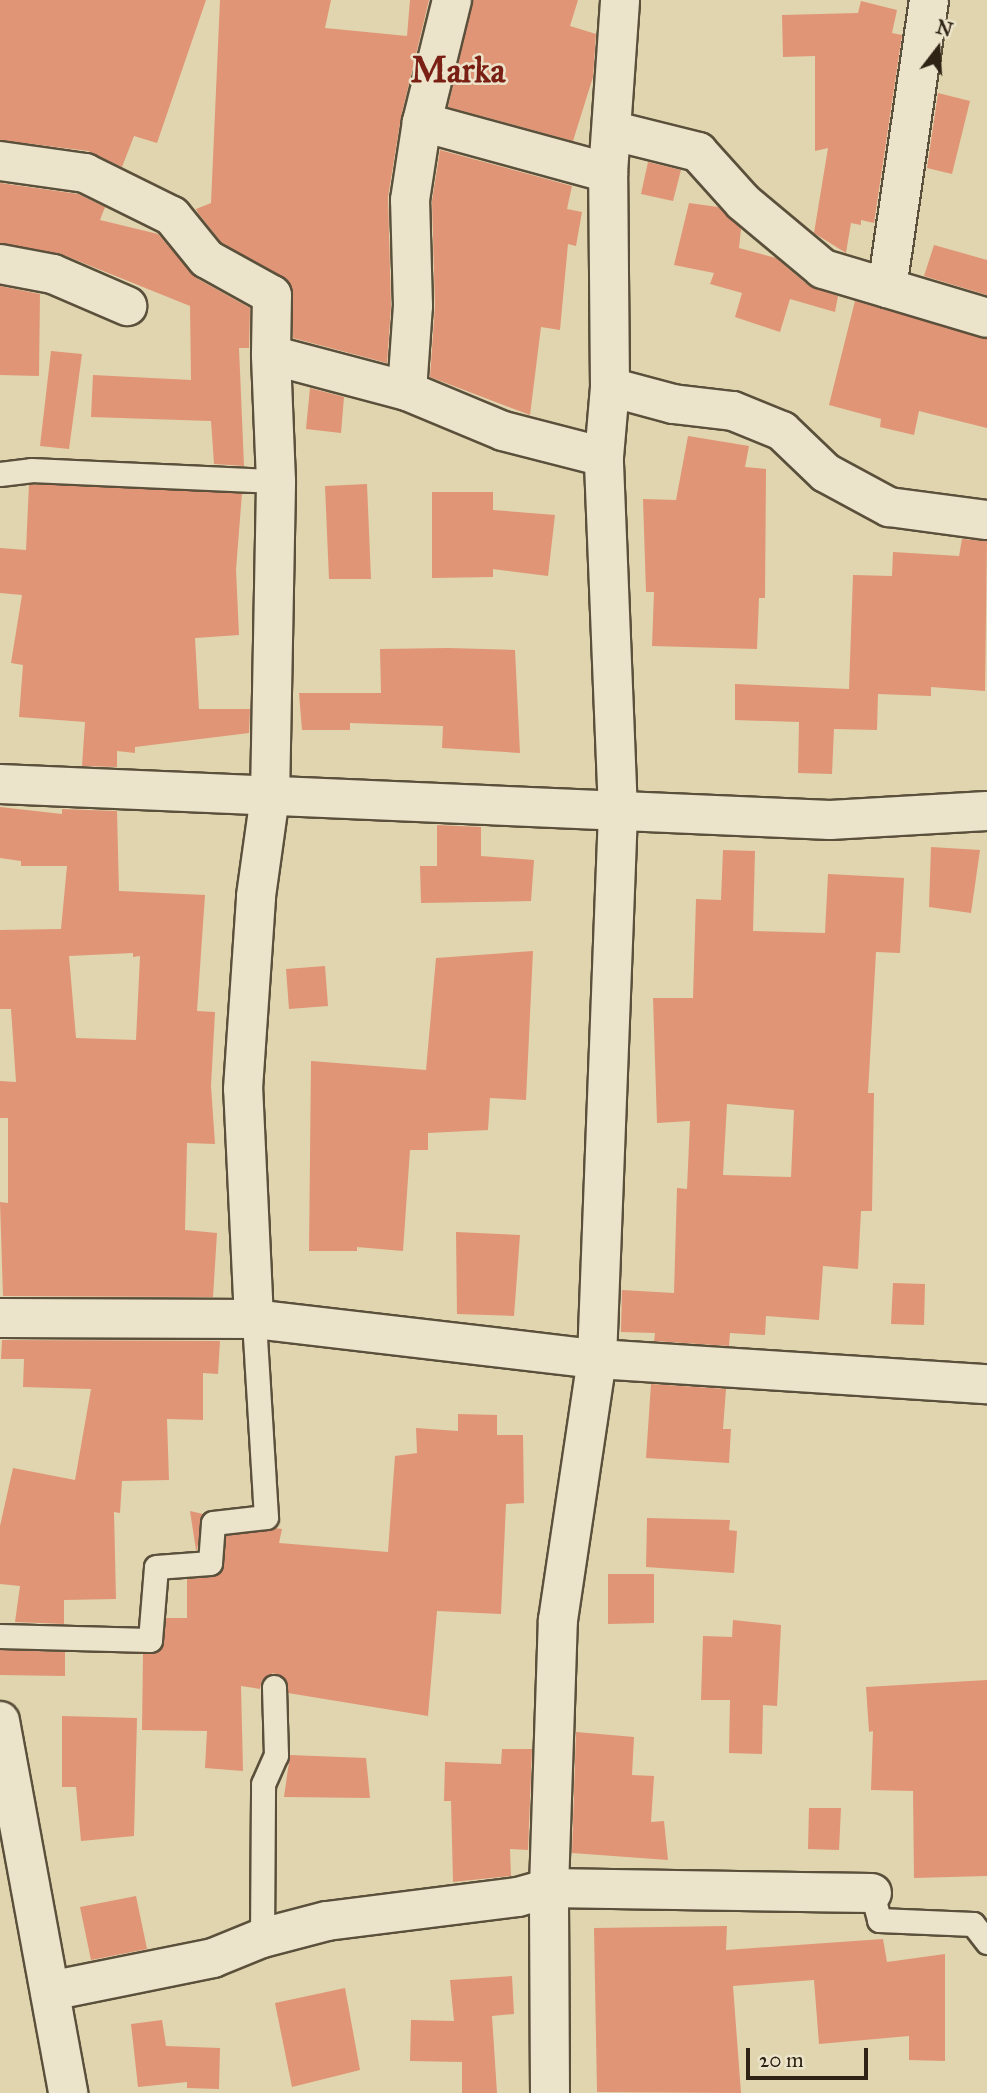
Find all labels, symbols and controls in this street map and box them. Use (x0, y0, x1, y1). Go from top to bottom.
north arrow (903, 14, 973, 84)
text: N (933, 15, 955, 42)
district label: Marka (411, 50, 505, 92)
scale bar (749, 2034, 872, 2078)
text: 20 m (759, 2047, 804, 2073)

